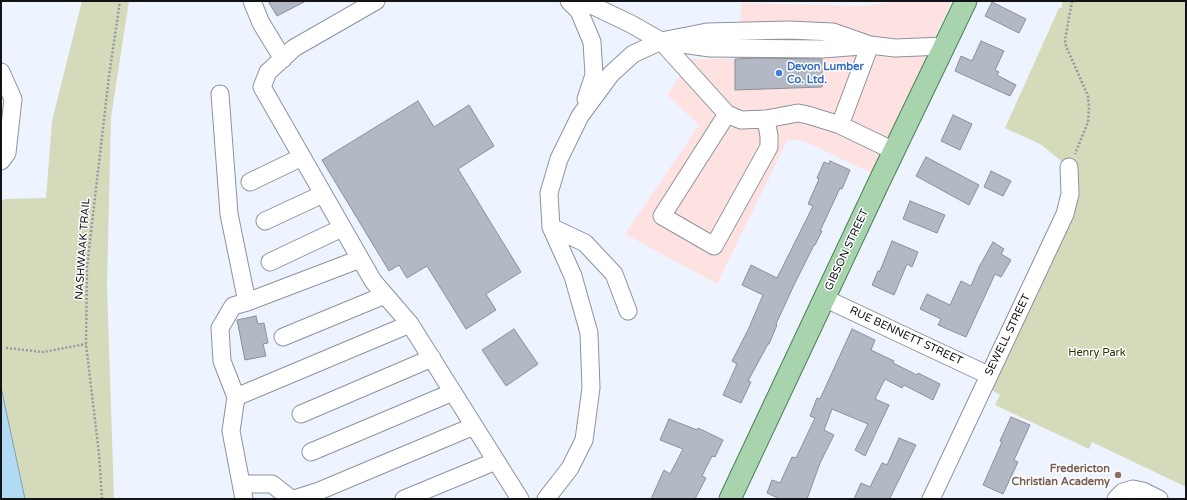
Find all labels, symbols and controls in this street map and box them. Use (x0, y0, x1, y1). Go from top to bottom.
place label: Devon Lumber Co. Ltd. (787, 60, 864, 86)
marker: Devon Lumber Co. Ltd. (774, 68, 784, 78)
street label: NASHWAAK TRAIL (73, 198, 93, 300)
street label: GIBSON STREET (822, 207, 872, 293)
street label: SEWELL STREET (983, 292, 1033, 378)
street label: RUE BENNETT STREET (847, 304, 965, 368)
park label: Henry Park (1068, 346, 1126, 360)
place label: Fredericton Christian Academy (1012, 462, 1110, 488)
marker: Fredericton Christian Academy (1113, 470, 1123, 480)

